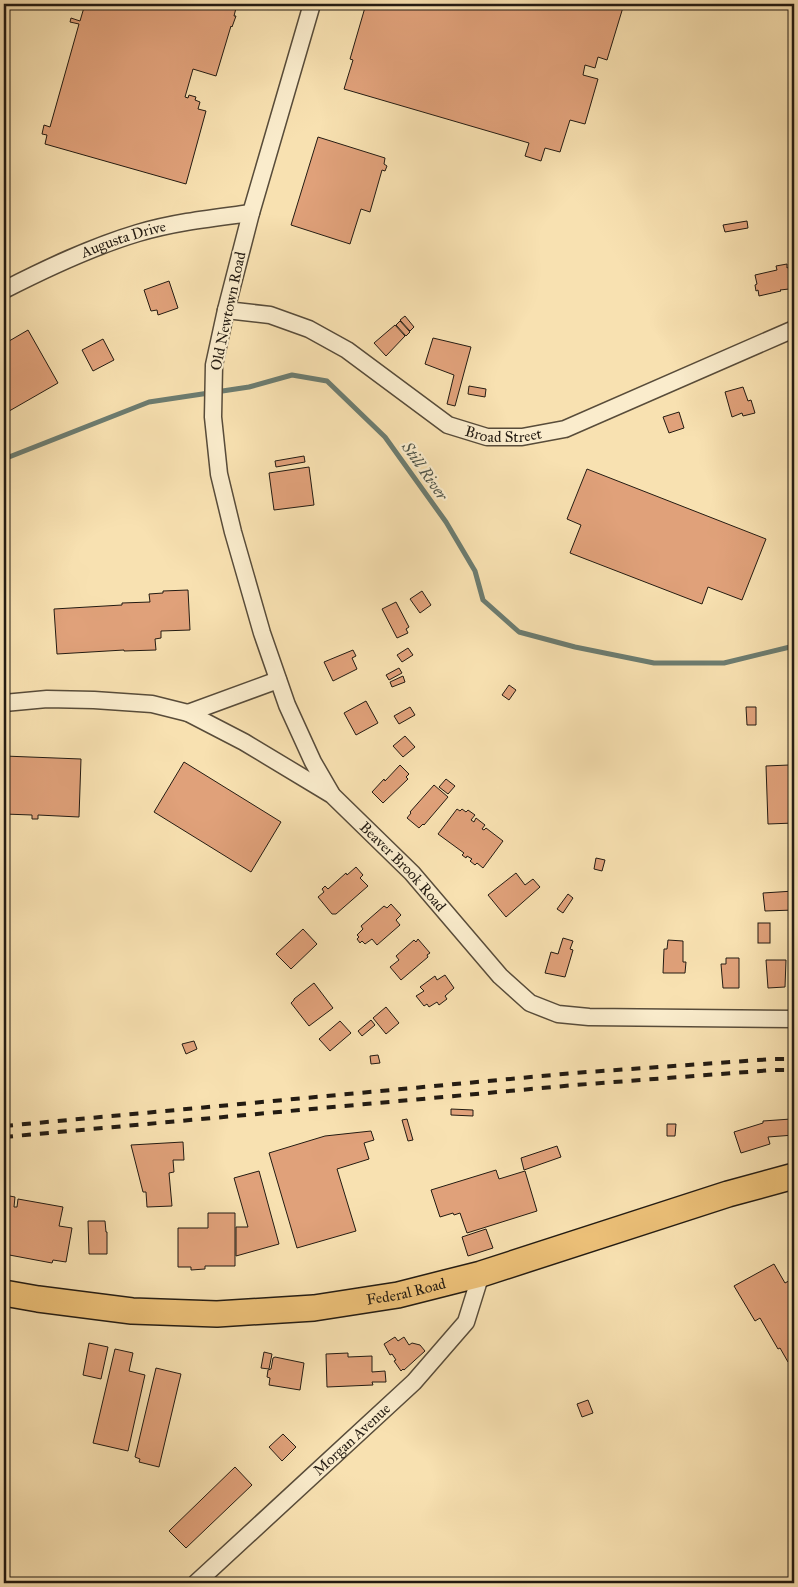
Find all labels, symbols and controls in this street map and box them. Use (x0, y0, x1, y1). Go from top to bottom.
street label: Augusta Drive (77, 217, 167, 262)
street label: Old Newtown Road (207, 250, 249, 372)
street label: Broad Street (463, 422, 544, 446)
water label: Still River (398, 437, 453, 505)
street label: Beaver Brook Road (356, 818, 450, 915)
street label: Federal Road (365, 1274, 448, 1309)
street label: Morgan Avenue (310, 1399, 394, 1479)

